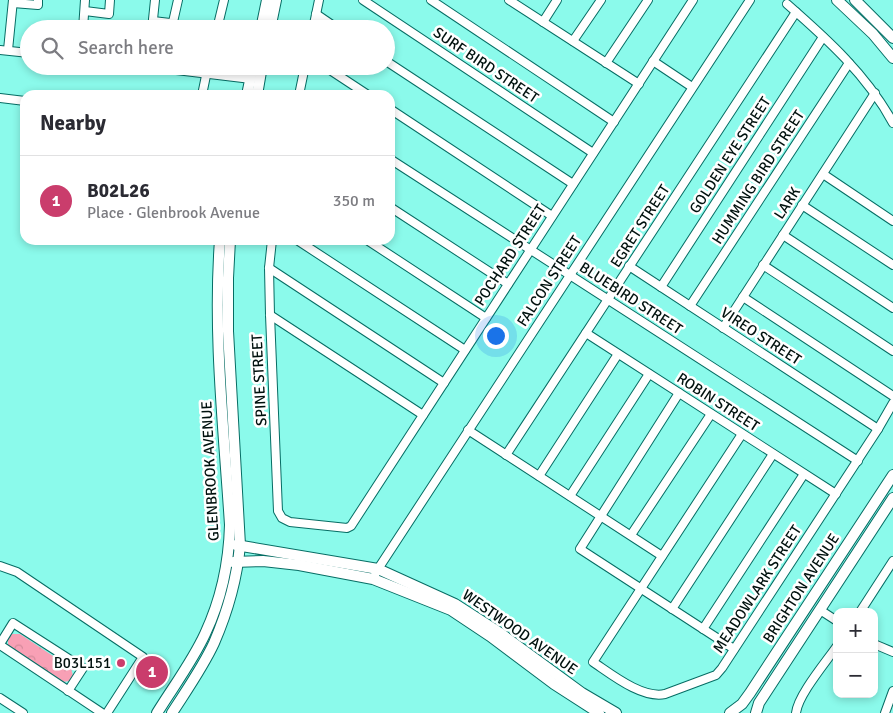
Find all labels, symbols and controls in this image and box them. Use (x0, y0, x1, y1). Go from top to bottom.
search box (20, 20, 395, 75)
street label: SURF BIRD STREET (430, 23, 542, 107)
icon: search (38, 34, 66, 62)
text: Search here (78, 36, 174, 60)
street label: GOLDEN EYE STREET (686, 93, 775, 217)
street label: HUMMING BIRD STREET (708, 106, 808, 247)
text: Nearby (40, 110, 106, 136)
text: B02L26 (87, 179, 150, 203)
street label: EGRET STREET (607, 181, 674, 271)
street label: LARK (770, 183, 804, 222)
text: 1 (52, 191, 60, 211)
text: 350 m (333, 191, 375, 211)
street label: POCHARD STREET (470, 200, 550, 309)
text: Place · Glenbrook Avenue (87, 203, 260, 223)
street label: FALCON STREET (513, 232, 585, 330)
street label: BLUEBIRD STREET (576, 258, 686, 338)
street label: VIREO STREET (717, 303, 805, 369)
your location (483, 323, 509, 349)
street label: SPINE STREET (248, 333, 270, 426)
street label: ROBIN STREET (674, 369, 763, 436)
street label: GLENBROOK AVENUE (197, 401, 223, 541)
street label: MEADOWLARK STREET (709, 521, 805, 656)
street label: BRIGHTON AVENUE (759, 530, 843, 646)
street label: WESTWOOD AVENUE (459, 586, 581, 678)
map controls (833, 608, 878, 698)
button: + (833, 608, 878, 653)
pin: 1 (136, 653, 168, 691)
button: − (833, 653, 878, 698)
place label: B03L151 (54, 654, 111, 672)
marker: B03L151 (115, 657, 127, 669)

